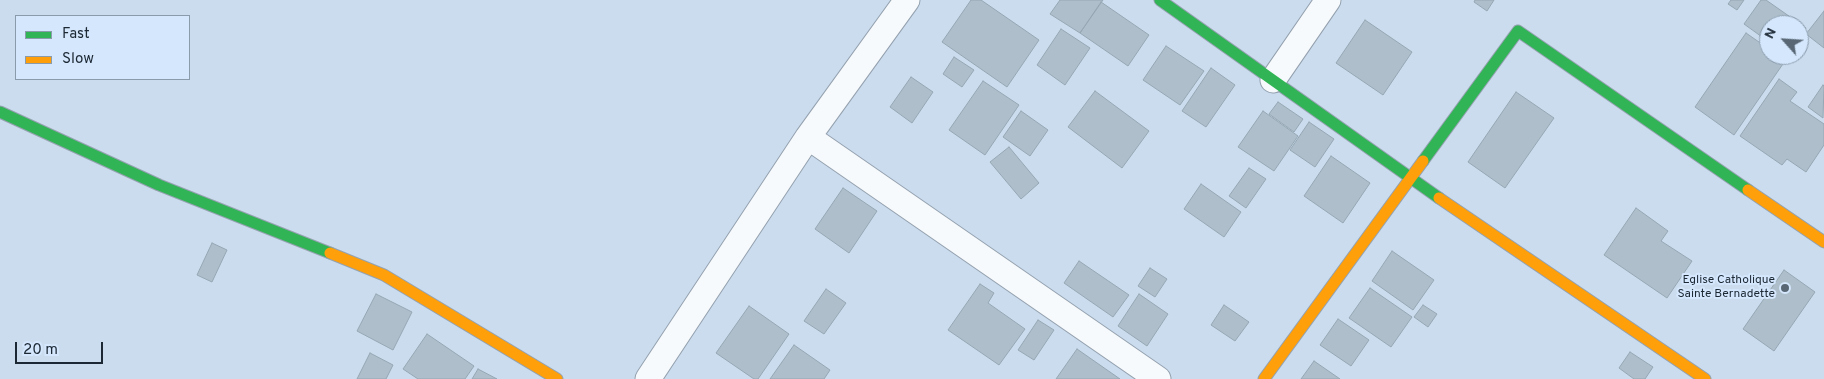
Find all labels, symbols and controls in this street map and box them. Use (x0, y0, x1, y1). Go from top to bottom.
legend (15, 15, 190, 80)
north arrow (1759, 15, 1809, 65)
text: Fast (62, 25, 90, 44)
text: N (1761, 25, 1781, 42)
text: Slow (62, 50, 94, 69)
place label: Eglise Catholique Sainte Bernadette (1677, 274, 1775, 302)
marker: Eglise Catholique Sainte Bernadette (1779, 282, 1791, 294)
scale bar (18, 332, 105, 364)
text: 20 m (23, 341, 58, 360)

